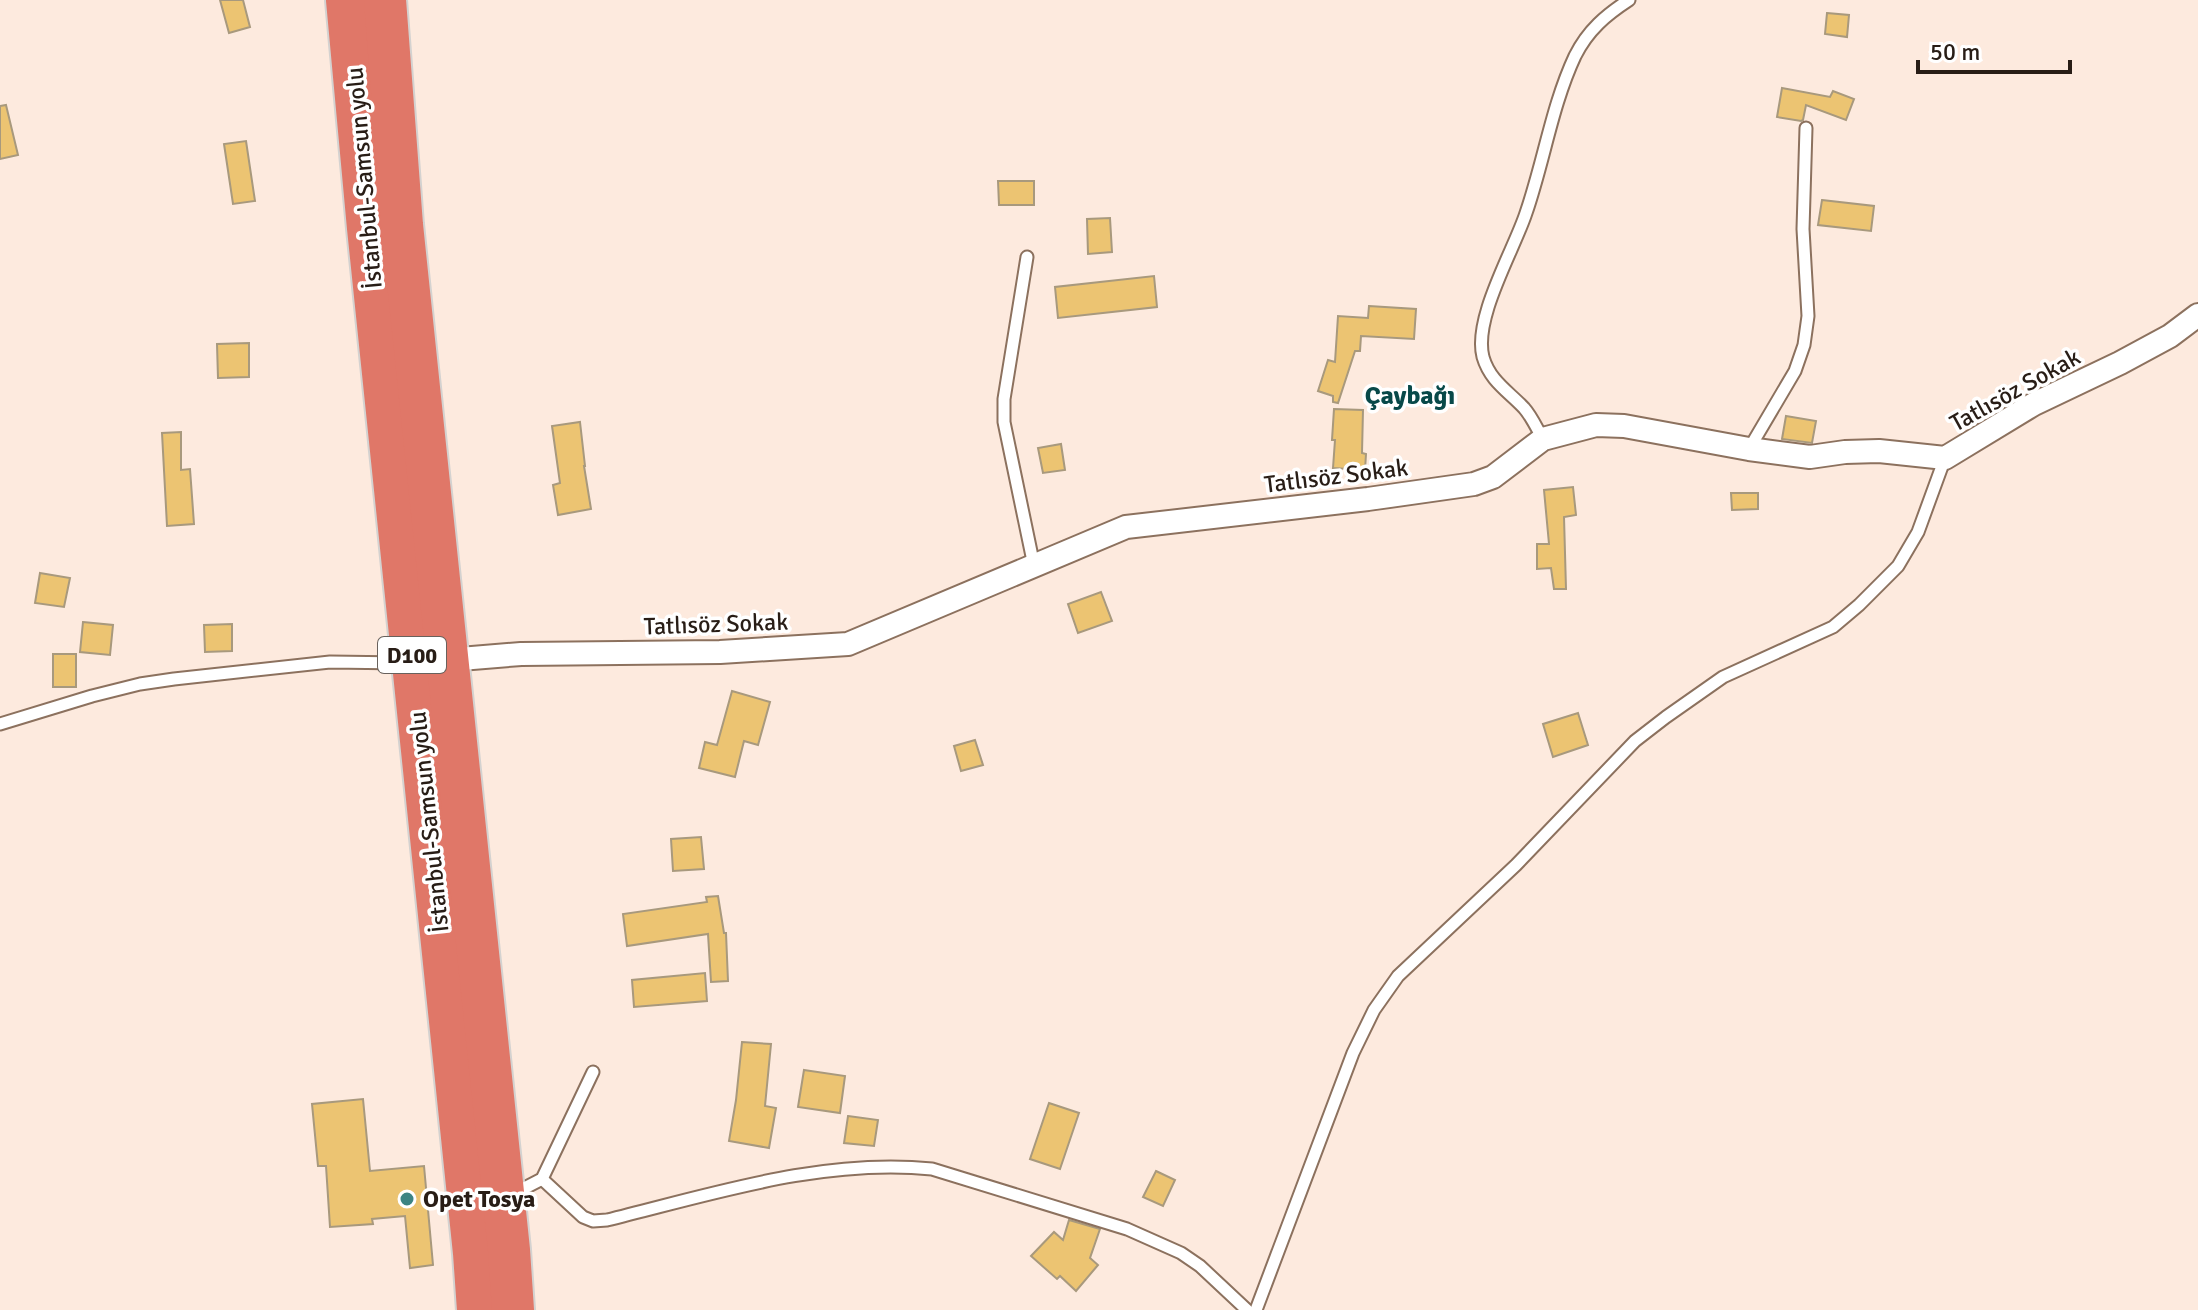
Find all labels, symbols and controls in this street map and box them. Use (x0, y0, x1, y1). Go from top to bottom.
scale bar (1918, 24, 2070, 74)
text: 50 m (1930, 37, 1980, 67)
street label: İstanbul-Samsun yolu (339, 66, 389, 290)
street label: Tatlısöz Sokak (1945, 342, 2085, 438)
district label: Çaybağı (1365, 380, 1455, 412)
street label: Tatlısöz Sokak (1262, 452, 1410, 500)
street label: Tatlısöz Sokak (643, 606, 789, 642)
road number: D100 (378, 637, 446, 673)
street label: İstanbul-Samsun yolu (402, 710, 456, 934)
place label: Opet Tosya (423, 1184, 535, 1214)
marker: Opet Tosya (398, 1190, 416, 1208)

